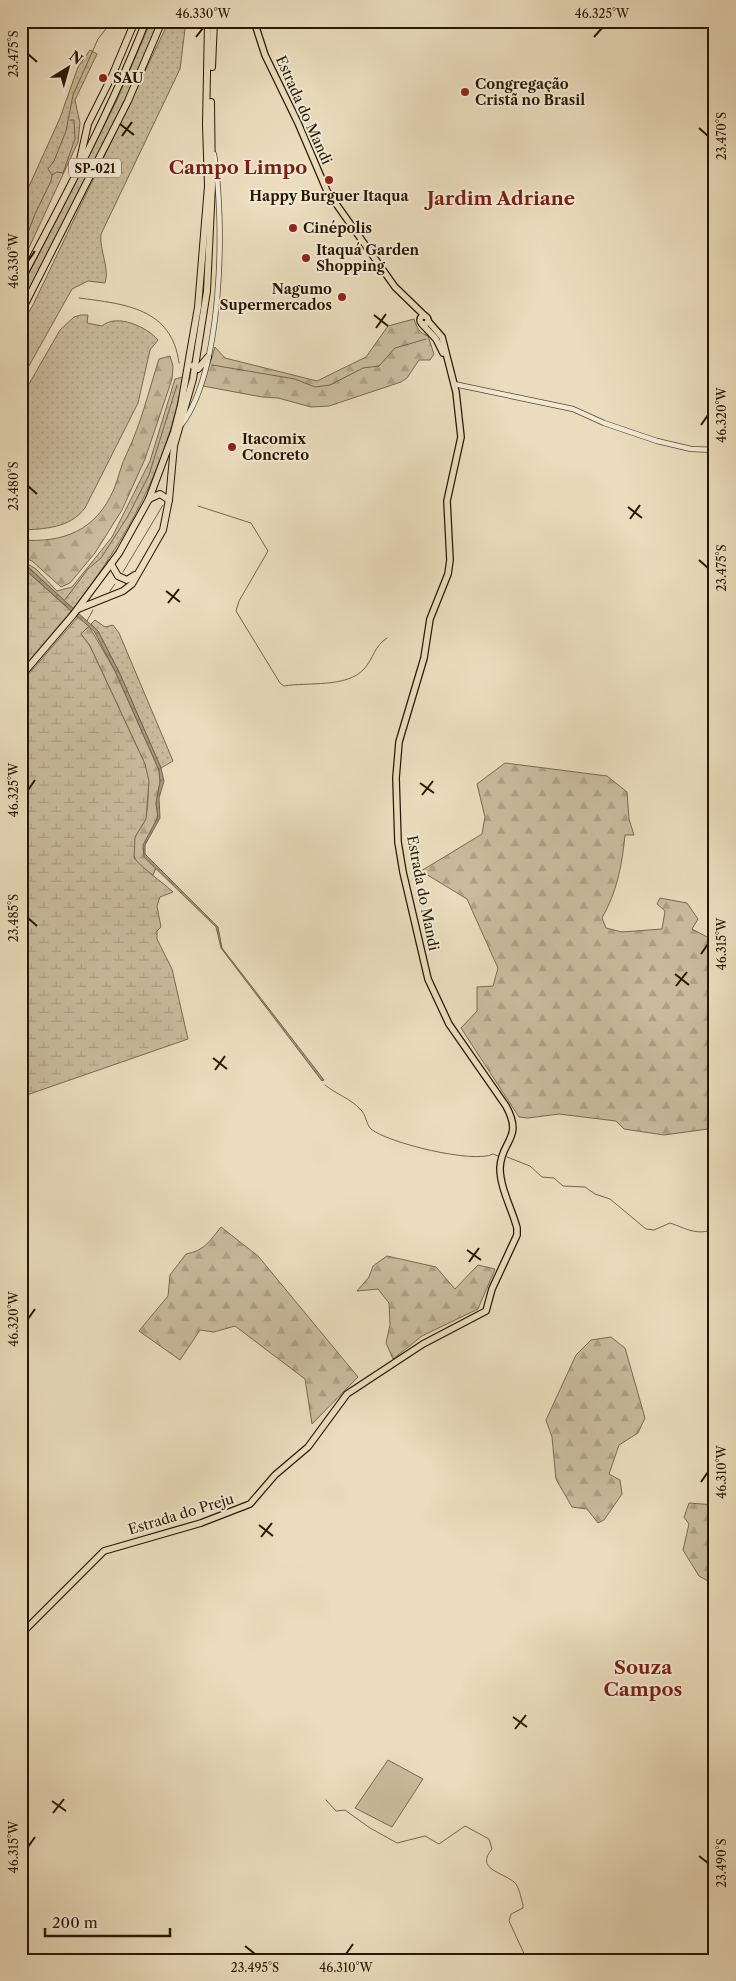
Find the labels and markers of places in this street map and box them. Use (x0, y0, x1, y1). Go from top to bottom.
place label: SAU (113, 69, 144, 87)
marker: SAU (97, 72, 109, 84)
place label: Congregação Cristã no Brasil (475, 75, 585, 109)
marker: Congregação Cristã no Brasil (459, 86, 471, 98)
marker: Happy Burguer Itaqua (323, 174, 335, 186)
place label: Happy Burguer Itaqua (249, 187, 410, 205)
place label: Cinépolis (303, 219, 372, 237)
marker: Cinépolis (287, 222, 299, 234)
place label: Itaquá Garden Shopping (316, 241, 420, 275)
marker: Itaquá Garden Shopping (300, 252, 312, 264)
place label: Nagumo Supermercados (220, 280, 332, 314)
marker: Nagumo Supermercados (336, 291, 348, 303)
place label: Itacomix Concreto (242, 430, 309, 464)
marker: Itacomix Concreto (226, 441, 238, 453)

